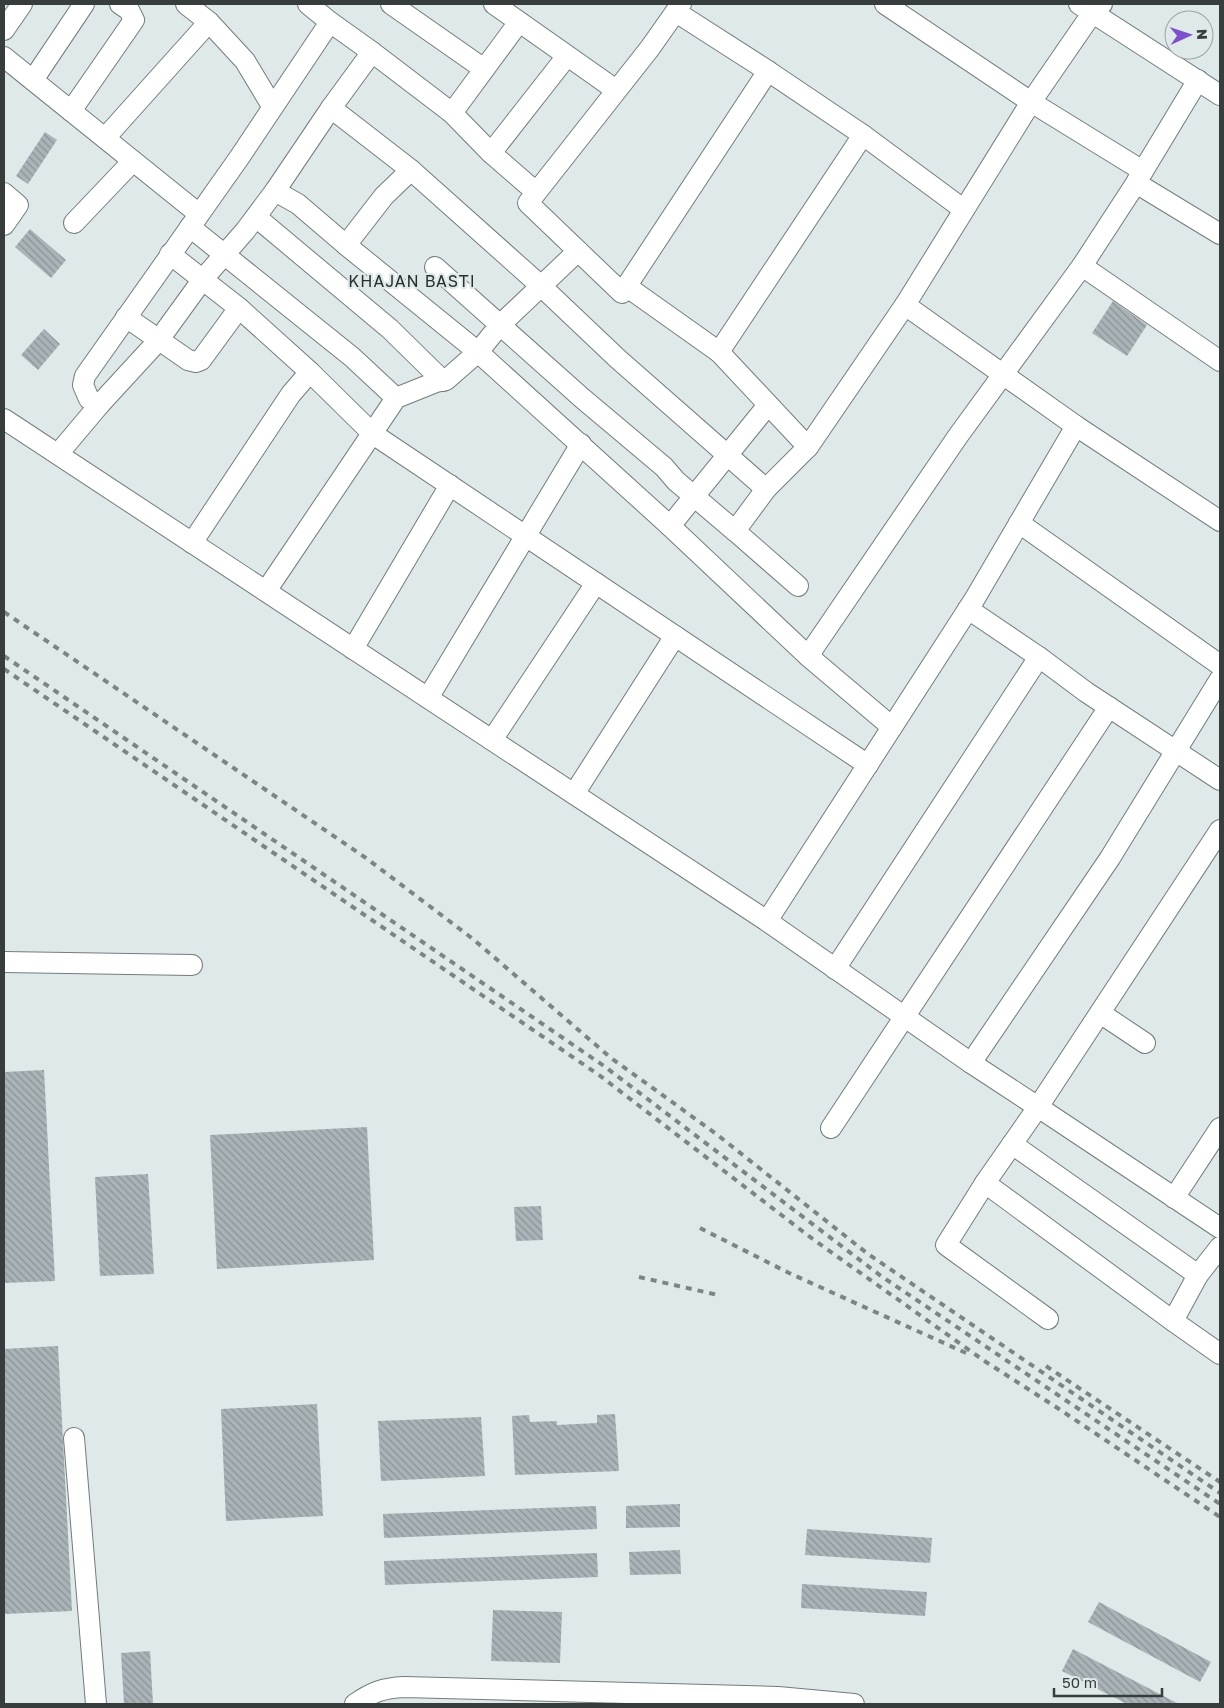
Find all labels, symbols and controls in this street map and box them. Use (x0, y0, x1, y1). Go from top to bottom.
north arrow (1164, 10, 1214, 60)
text: N (1194, 29, 1211, 40)
district label: KHAJAN BASTI (348, 271, 476, 291)
scale bar (1054, 1666, 1162, 1698)
text: 50 m (1062, 1673, 1097, 1691)

